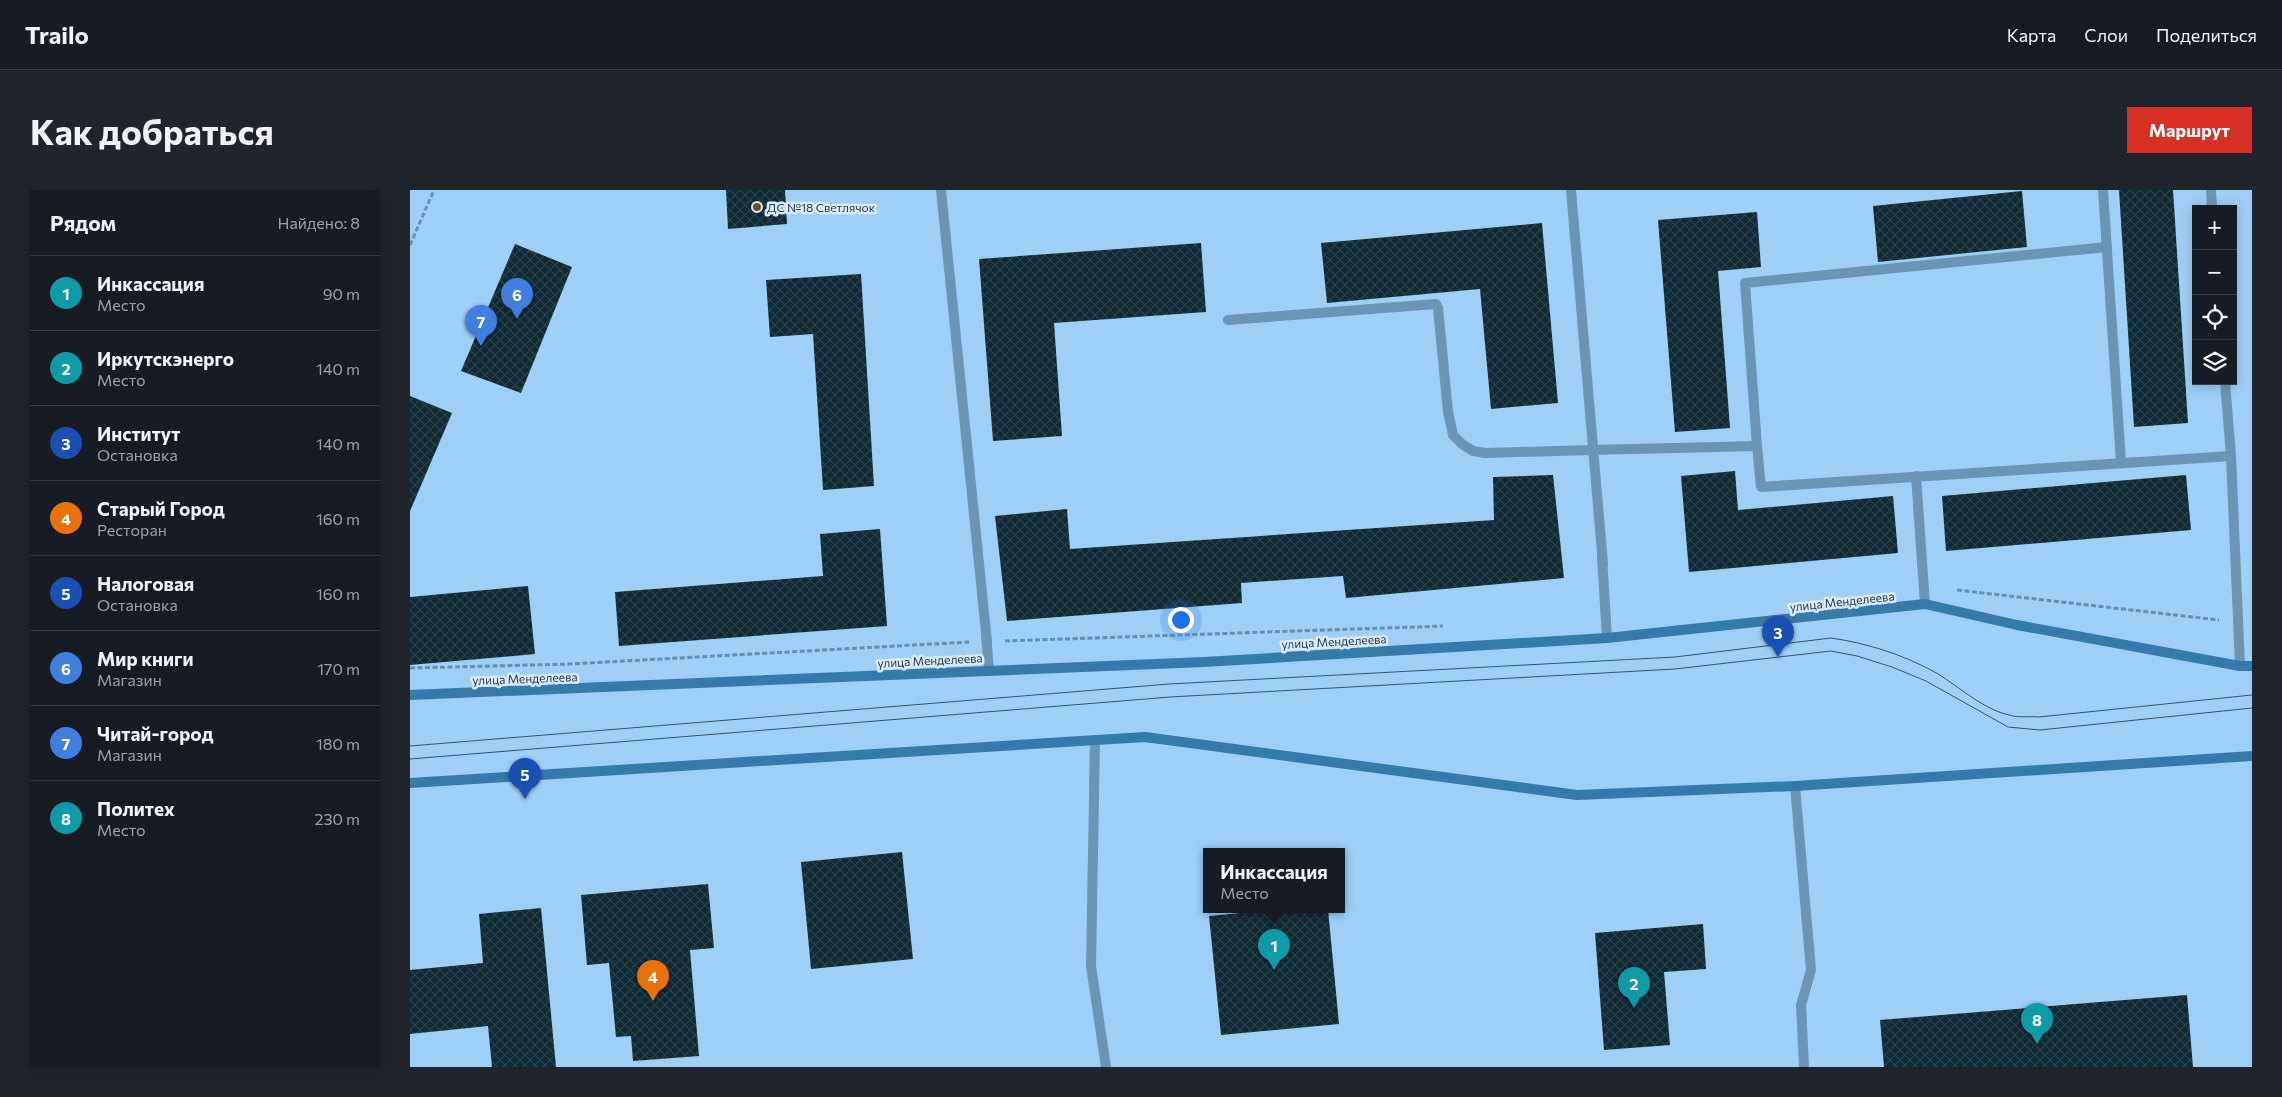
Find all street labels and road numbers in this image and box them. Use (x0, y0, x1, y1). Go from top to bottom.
street label: улица Менделеева (1789, 589, 1895, 613)
street label: улица Менделеева (1281, 631, 1387, 651)
street label: улица Менделеева (877, 650, 983, 670)
street label: улица Менделеева (472, 669, 578, 687)

